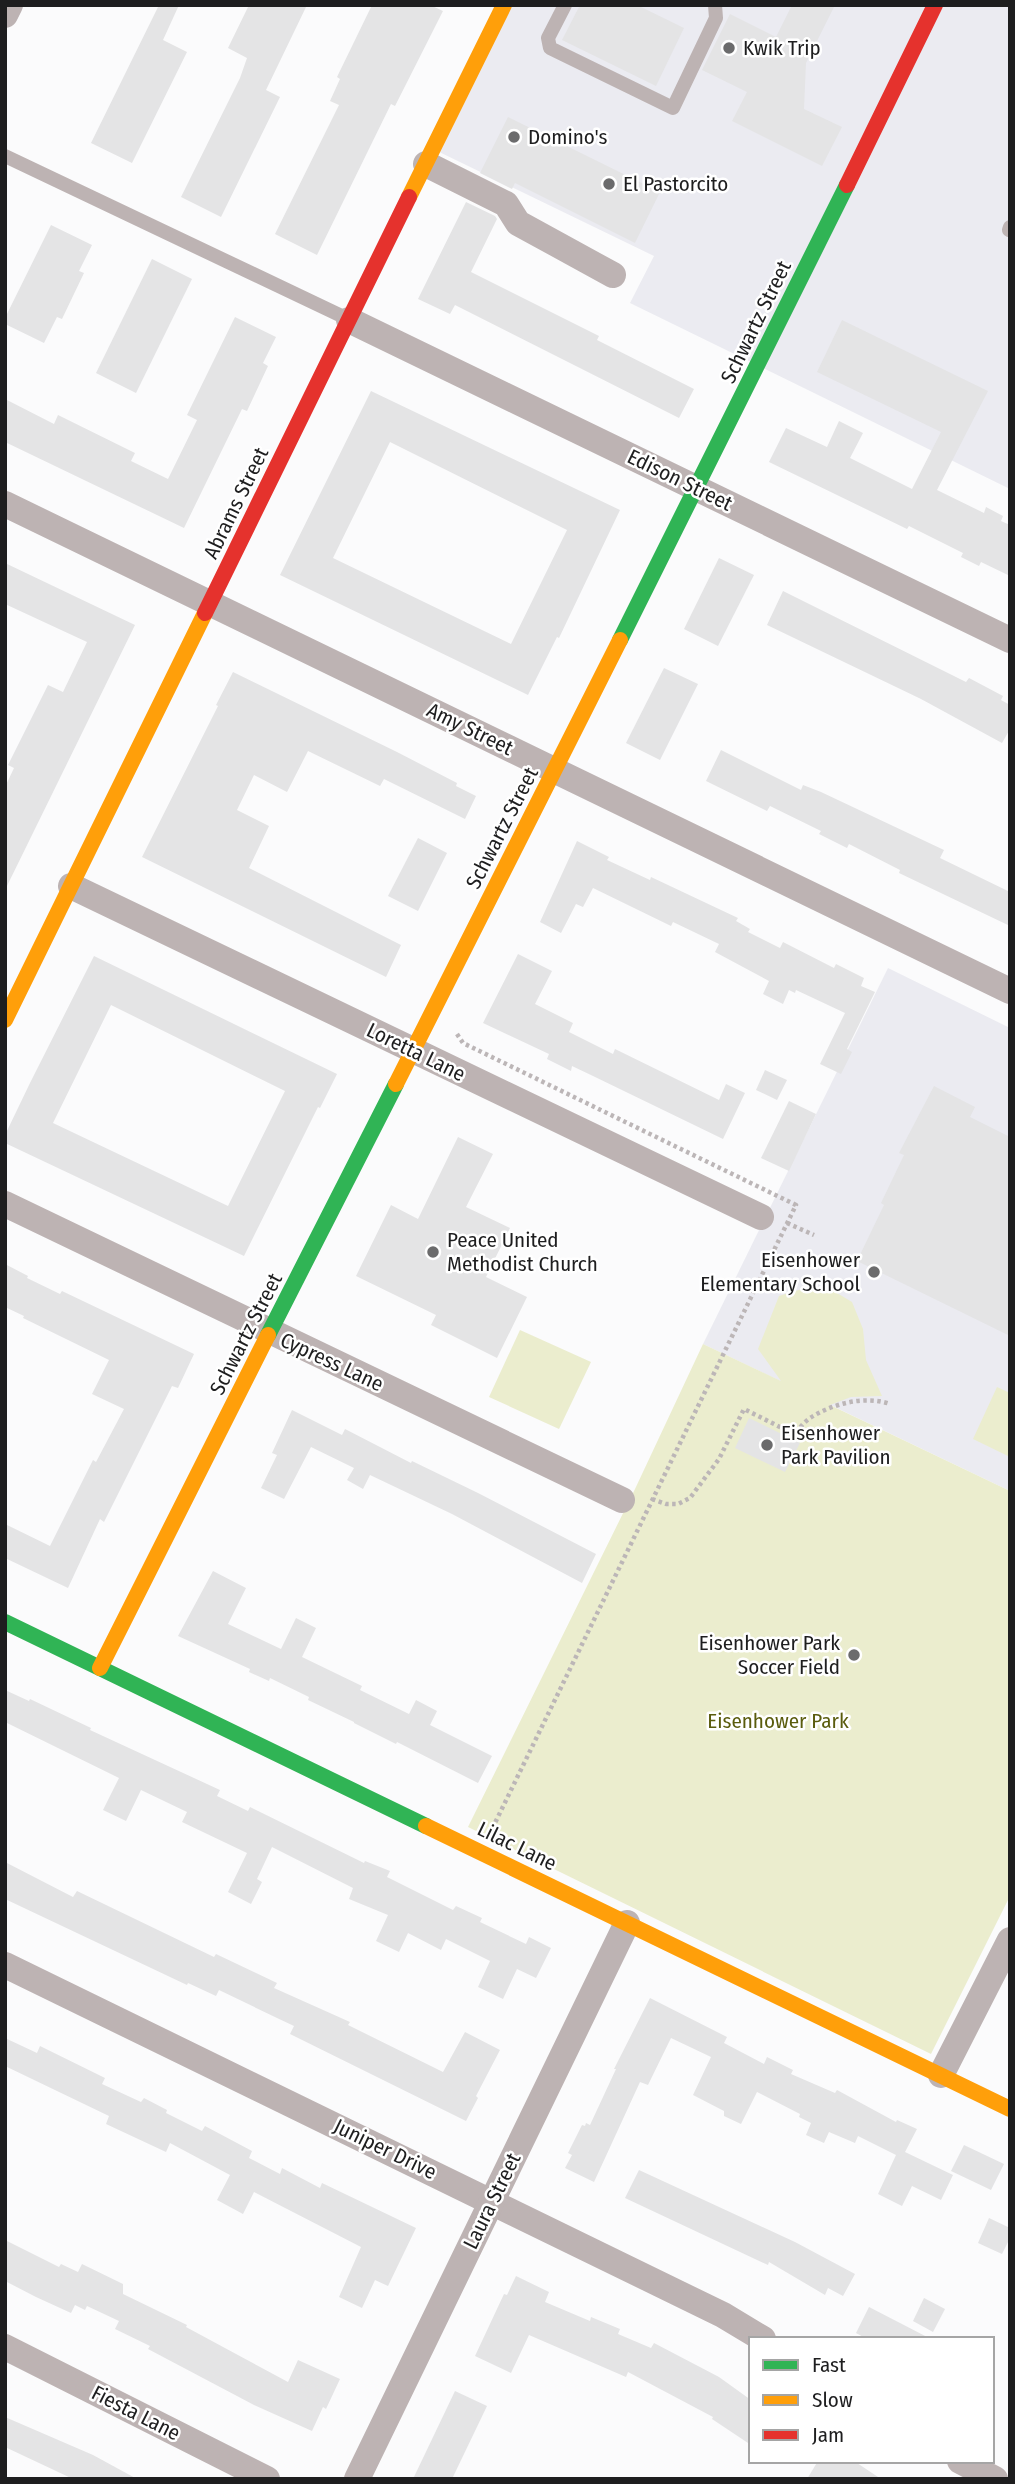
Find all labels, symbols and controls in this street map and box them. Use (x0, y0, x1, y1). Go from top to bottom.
place label: Kwik Trip (743, 35, 821, 61)
marker: Kwik Trip (721, 40, 737, 56)
place label: Domino's (528, 124, 608, 150)
marker: Domino's (506, 129, 522, 145)
place label: El Pastorcito (623, 171, 728, 197)
marker: El Pastorcito (601, 176, 617, 192)
street label: Schwartz Street (715, 256, 797, 388)
street label: Abrams Street (198, 443, 274, 563)
street label: Edison Street (623, 443, 737, 517)
street label: Amy Street (423, 697, 518, 761)
street label: Schwartz Street (460, 763, 544, 893)
street label: Loretta Lane (362, 1017, 470, 1087)
place label: Peace United Methodist Church (447, 1227, 598, 1277)
marker: Peace United Methodist Church (425, 1244, 441, 1260)
place label: Eisenhower Elementary School (700, 1247, 861, 1297)
marker: Eisenhower Elementary School (866, 1264, 882, 1280)
street label: Schwartz Street (204, 1269, 288, 1399)
street label: Cypress Lane (276, 1327, 388, 1397)
place label: Eisenhower Park Pavilion (781, 1420, 891, 1470)
marker: Eisenhower Park Pavilion (759, 1437, 775, 1453)
place label: Eisenhower Park Soccer Field (699, 1630, 840, 1680)
marker: Eisenhower Park Soccer Field (846, 1647, 862, 1663)
park label: Eisenhower Park (707, 1708, 849, 1734)
street label: Lilac Lane (473, 1816, 561, 1876)
street label: Juniper Drive (329, 2113, 441, 2185)
street label: Laura Street (458, 2148, 527, 2253)
legend (749, 2337, 994, 2463)
text: Fast (812, 2352, 846, 2378)
street label: Fiesta Lane (87, 2380, 185, 2446)
text: Slow (812, 2387, 853, 2413)
text: Jam (812, 2422, 844, 2448)

